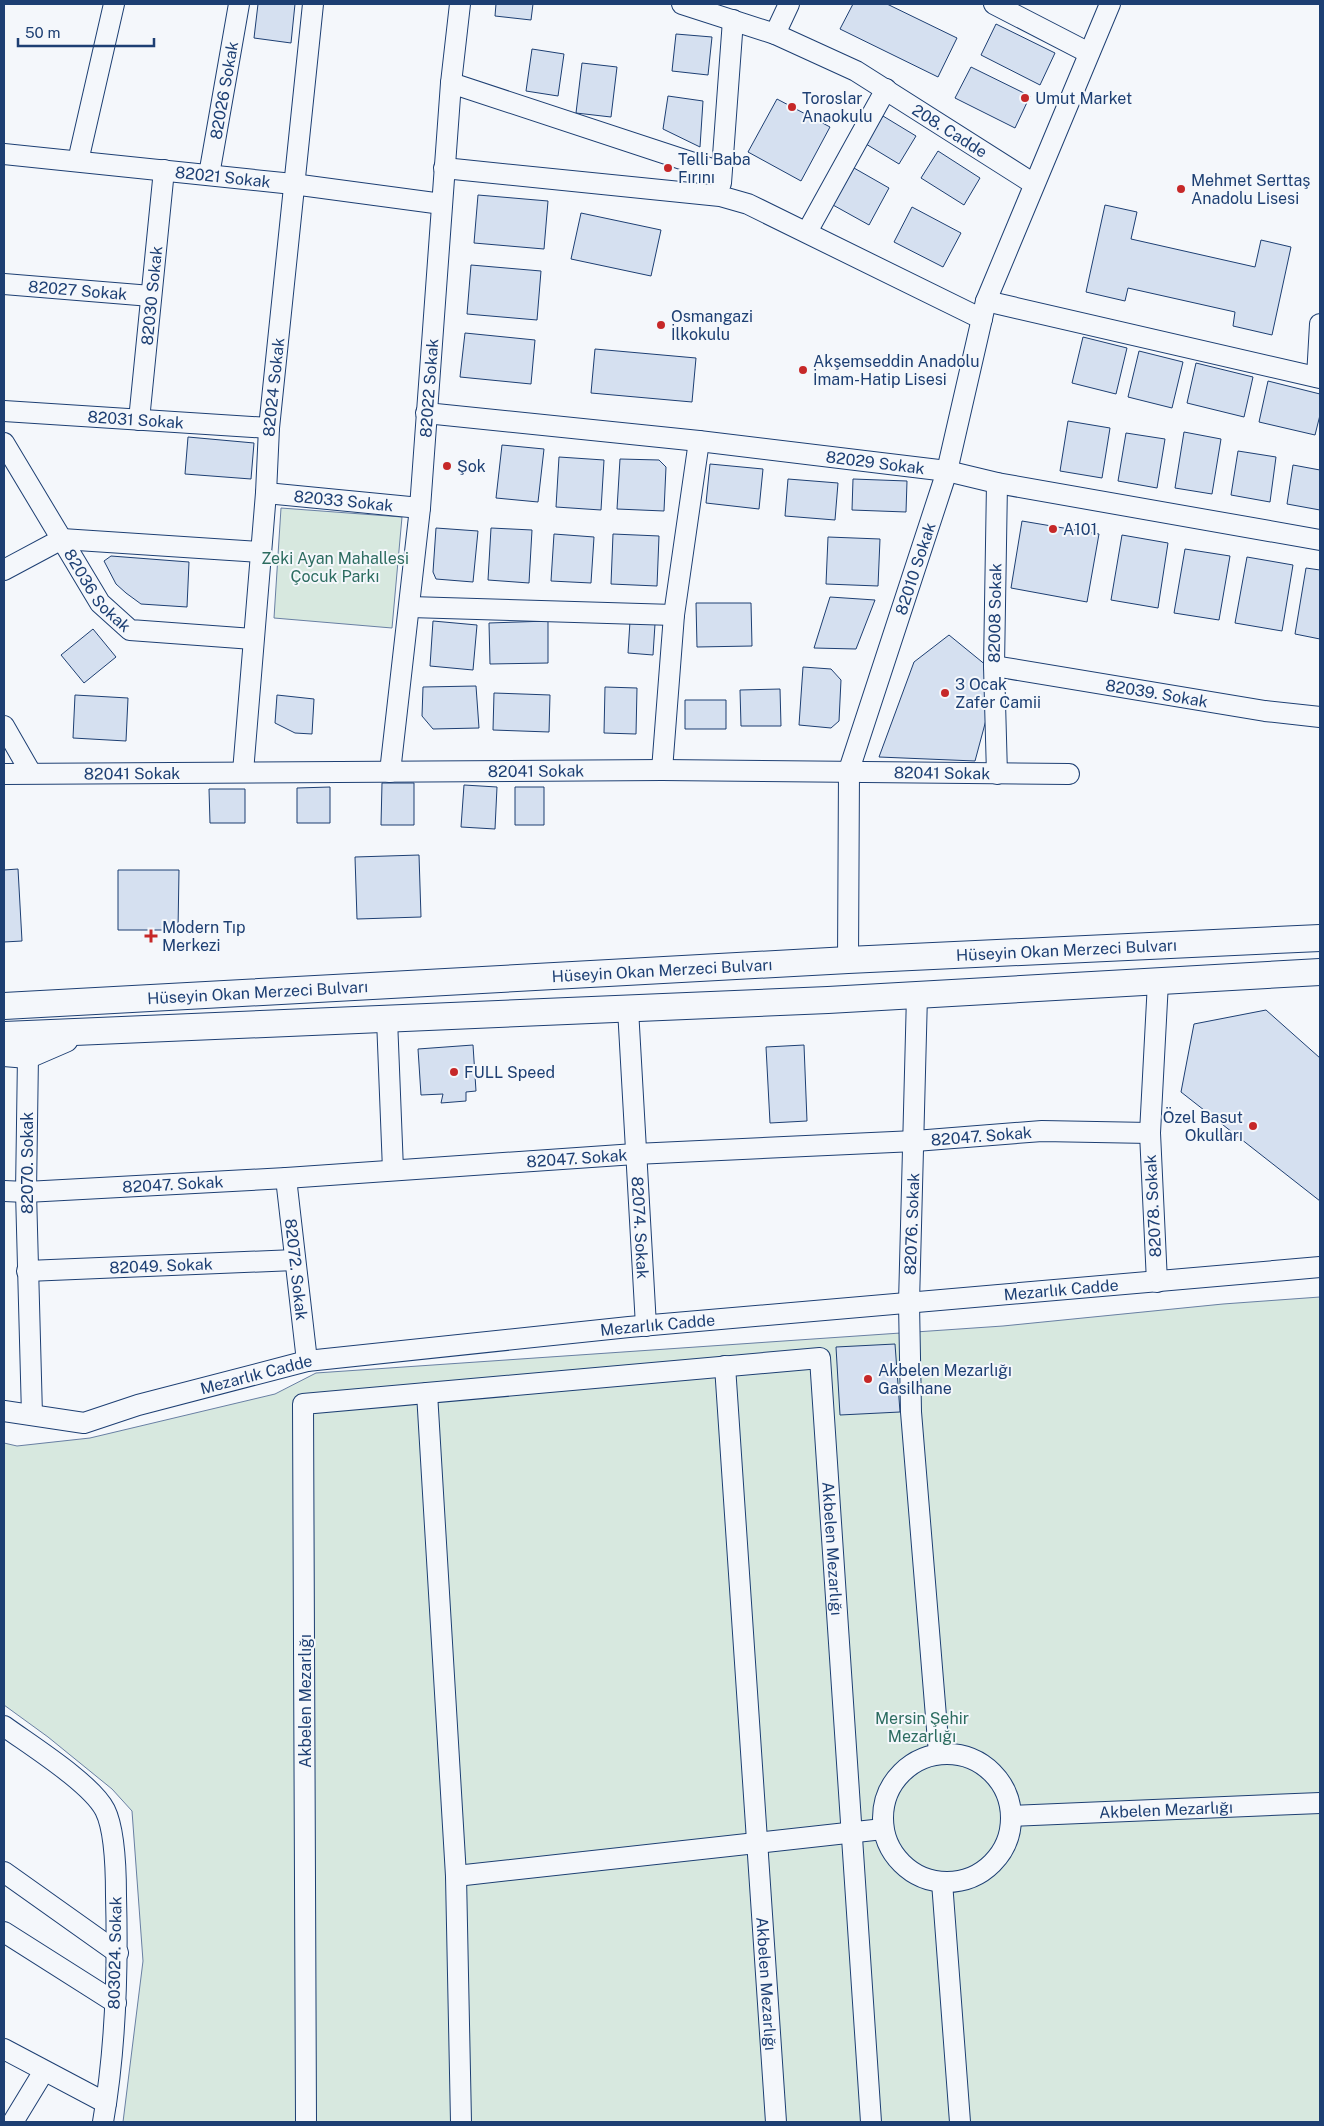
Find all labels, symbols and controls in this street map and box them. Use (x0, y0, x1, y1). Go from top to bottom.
scale bar (18, 15, 154, 47)
text: 50 m (25, 24, 60, 41)
street label: 82026 Sokak (206, 40, 242, 141)
place label: Toroslar Anaokulu (802, 89, 873, 126)
place label: Umut Market (1035, 89, 1132, 108)
marker: Umut Market (1019, 92, 1031, 104)
street label: 208. Cadde (909, 100, 991, 161)
marker: Toroslar Anaokulu (786, 101, 798, 113)
place label: Telli Baba Fırını (678, 150, 751, 187)
street label: 82021 Sokak (174, 162, 272, 191)
marker: Telli Baba Fırını (662, 162, 674, 174)
place label: Mehmet Serttaş Anadolu Lisesi (1191, 171, 1310, 208)
marker: Mehmet Serttaş Anadolu Lisesi (1175, 183, 1187, 195)
street label: 82030 Sokak (137, 245, 166, 346)
street label: 82027 Sokak (28, 277, 128, 304)
place label: Osmangazi İlkokulu (671, 307, 753, 344)
marker: Osmangazi İlkokulu (655, 319, 667, 331)
street label: 82024 Sokak (259, 337, 288, 437)
street label: 82022 Sokak (416, 338, 442, 438)
place label: Akşemseddin Anadolu İmam-Hatip Lisesi (813, 352, 980, 389)
marker: Akşemseddin Anadolu İmam-Hatip Lisesi (797, 364, 809, 376)
street label: 82031 Sokak (87, 407, 185, 432)
street label: 82029 Sokak (825, 447, 926, 478)
place label: Şok (457, 457, 486, 476)
marker: Şok (441, 460, 453, 472)
street label: 82033 Sokak (293, 486, 394, 515)
street label: 82010 Sokak (891, 520, 939, 617)
place label: A101 (1063, 520, 1097, 539)
marker: A101 (1047, 523, 1059, 535)
street label: 82036 Sokak (60, 545, 135, 636)
park label: Zeki Ayan Mahallesi Çocuk Parkı (261, 549, 409, 586)
street label: 82008 Sokak (985, 563, 1005, 663)
place label: 3 Ocak Zafer Camii (955, 675, 1041, 712)
street label: 82039. Sokak (1104, 675, 1209, 711)
marker: 3 Ocak Zafer Camii (939, 687, 951, 699)
street label: 82041 Sokak (488, 761, 584, 781)
street label: 82041 Sokak (84, 763, 180, 783)
street label: 82041 Sokak (894, 763, 990, 783)
place label: Modern Tıp Merkezi (162, 918, 246, 955)
marker: Modern Tıp Merkezi (144, 929, 158, 943)
street label: Hüseyin Okan Merzeci Bulvarı (956, 935, 1177, 964)
street label: Hüseyin Okan Merzeci Bulvarı (551, 955, 773, 986)
street label: Hüseyin Okan Merzeci Bulvarı (147, 977, 369, 1008)
place label: FULL Speed (464, 1063, 555, 1082)
marker: FULL Speed (448, 1066, 460, 1078)
place label: Özel Basut Okulları (1163, 1107, 1243, 1145)
street label: 82070. Sokak (18, 1112, 37, 1214)
marker: Özel Basut Okulları (1247, 1120, 1259, 1132)
street label: 82047. Sokak (930, 1122, 1032, 1149)
street label: 82047. Sokak (526, 1145, 628, 1171)
street label: 82078. Sokak (1141, 1154, 1165, 1258)
street label: 82047. Sokak (122, 1172, 224, 1196)
street label: 82076. Sokak (901, 1172, 923, 1276)
street label: 82074. Sokak (628, 1176, 653, 1279)
street label: 82072. Sokak (281, 1217, 312, 1321)
street label: 82049. Sokak (109, 1254, 213, 1277)
street label: Mezarlık Cadde (1003, 1275, 1119, 1304)
street label: Mezarlık Cadde (599, 1310, 716, 1339)
street label: Mezarlık Cadde (198, 1351, 313, 1398)
place label: Akbelen Mezarlığı Gasilhane (878, 1361, 1012, 1398)
marker: Akbelen Mezarlığı Gasilhane (862, 1373, 874, 1385)
street label: Akbelen Mezarlığı (819, 1481, 847, 1616)
street label: Akbelen Mezarlığı (296, 1634, 315, 1768)
park label: Mersin Şehir Mezarlığı (875, 1709, 969, 1746)
street label: Akbelen Mezarlığı (1099, 1797, 1233, 1822)
street label: 803024. Sokak (105, 1896, 125, 2010)
street label: Akbelen Mezarlığı (753, 1916, 781, 2051)

